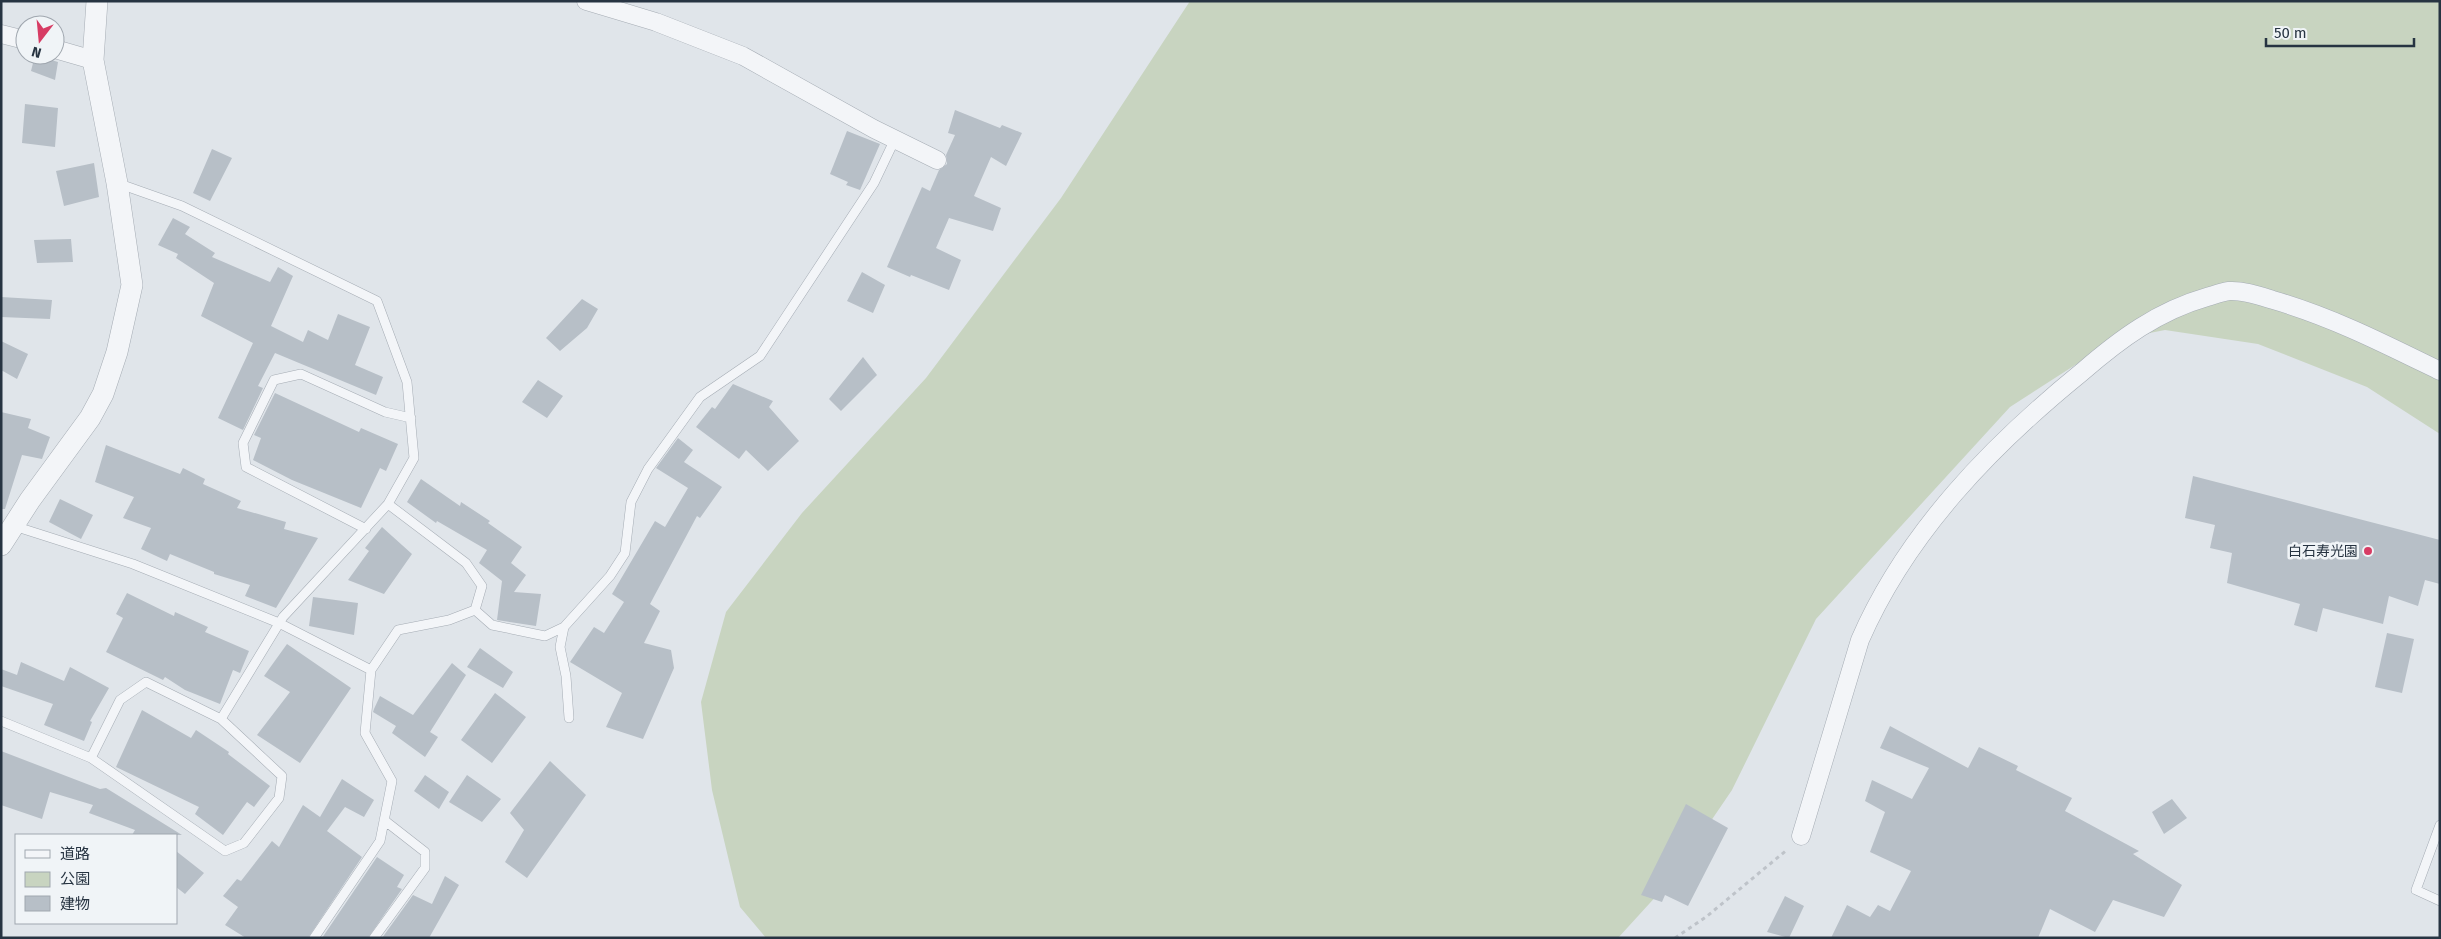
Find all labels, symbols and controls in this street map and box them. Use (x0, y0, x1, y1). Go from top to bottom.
north arrow (15, 15, 65, 65)
scale bar (2266, 15, 2414, 47)
text: 50 m (2274, 24, 2307, 42)
text: N (30, 43, 43, 61)
place label: 白石寿光園 (2288, 543, 2358, 560)
marker: 白石寿光園 (2362, 545, 2374, 557)
legend (15, 834, 178, 924)
text: 道路 (60, 845, 90, 863)
text: 公園 (60, 870, 90, 888)
text: 建物 (60, 895, 90, 913)

